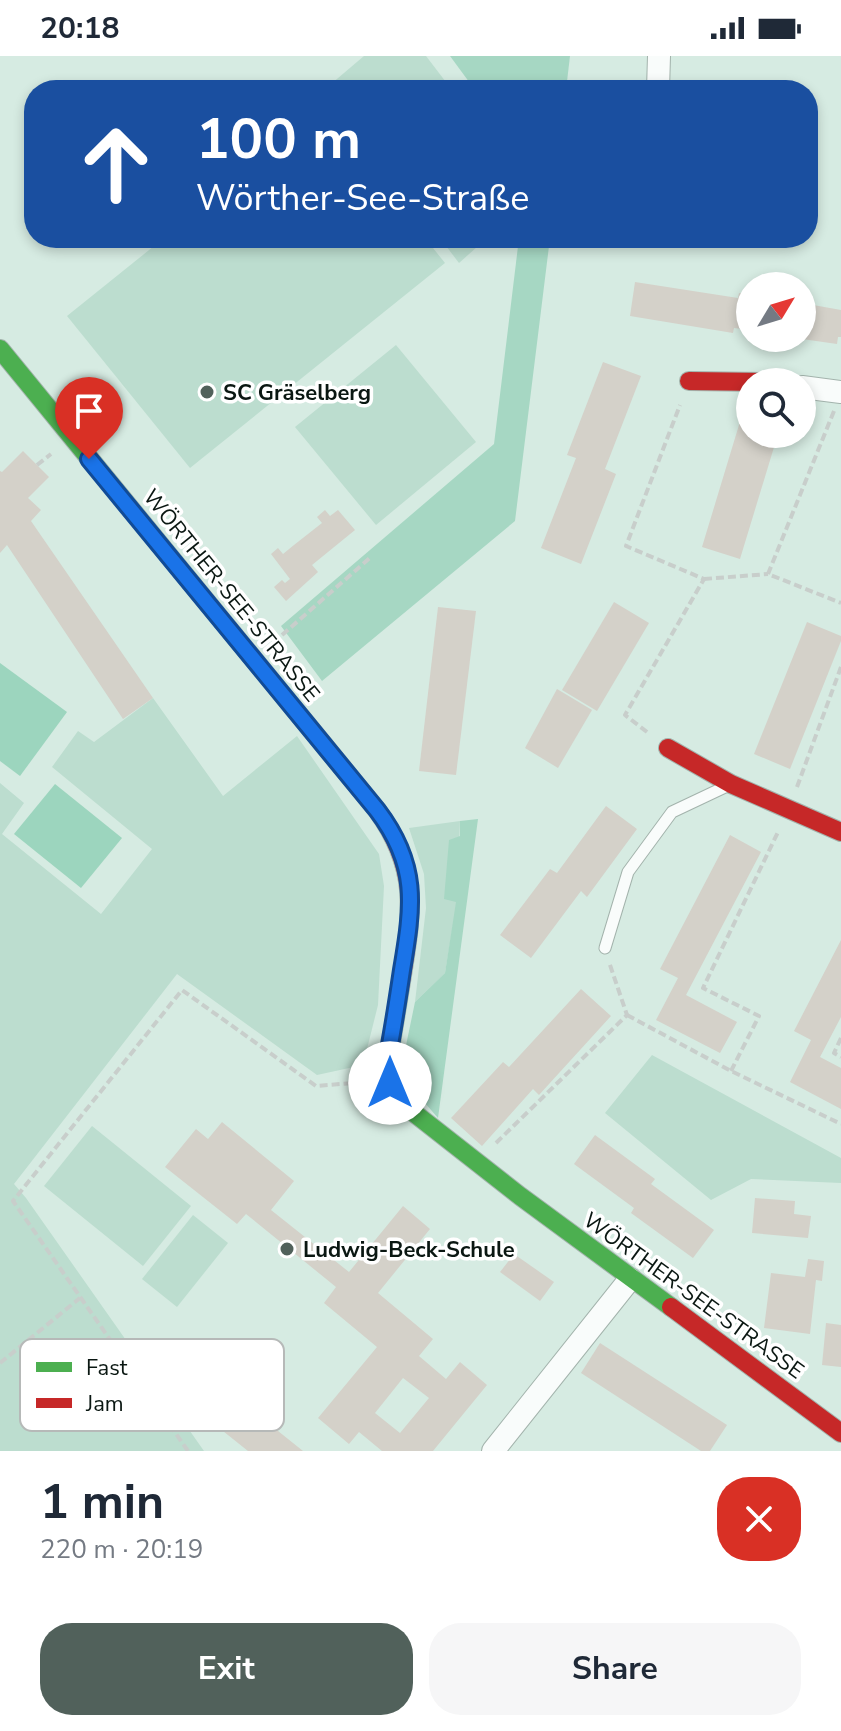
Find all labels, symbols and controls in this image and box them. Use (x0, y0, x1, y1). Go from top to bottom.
text: 20:18 (40, 8, 119, 49)
text: 100 m (196, 101, 361, 178)
icon: ahead (64, 112, 168, 216)
text: Wörther-See-Straße (196, 174, 529, 223)
north arrow (736, 272, 816, 352)
map controls (736, 272, 816, 448)
button: search (736, 368, 816, 448)
pin (55, 377, 123, 459)
place label: SC Gräselberg (223, 378, 371, 408)
marker: SC Gräselberg (198, 383, 216, 401)
icon: arrive (67, 389, 111, 433)
street label: WÖRTHER-SEE-STRASSE (136, 483, 327, 708)
position arrow (348, 1041, 432, 1125)
street label: WÖRTHER-SEE-STRASSE (577, 1206, 810, 1386)
place label: Ludwig-Beck-Schule (303, 1235, 515, 1265)
marker: Ludwig-Beck-Schule (278, 1240, 296, 1258)
legend (20, 1339, 284, 1431)
text: Fast (86, 1353, 128, 1383)
text: Jam (85, 1389, 124, 1419)
text: 1 min (40, 1469, 164, 1535)
button: close (717, 1477, 801, 1561)
text: 220 m · 20:19 (40, 1532, 203, 1567)
button: Exit (40, 1623, 413, 1715)
button: Share (429, 1623, 801, 1715)

